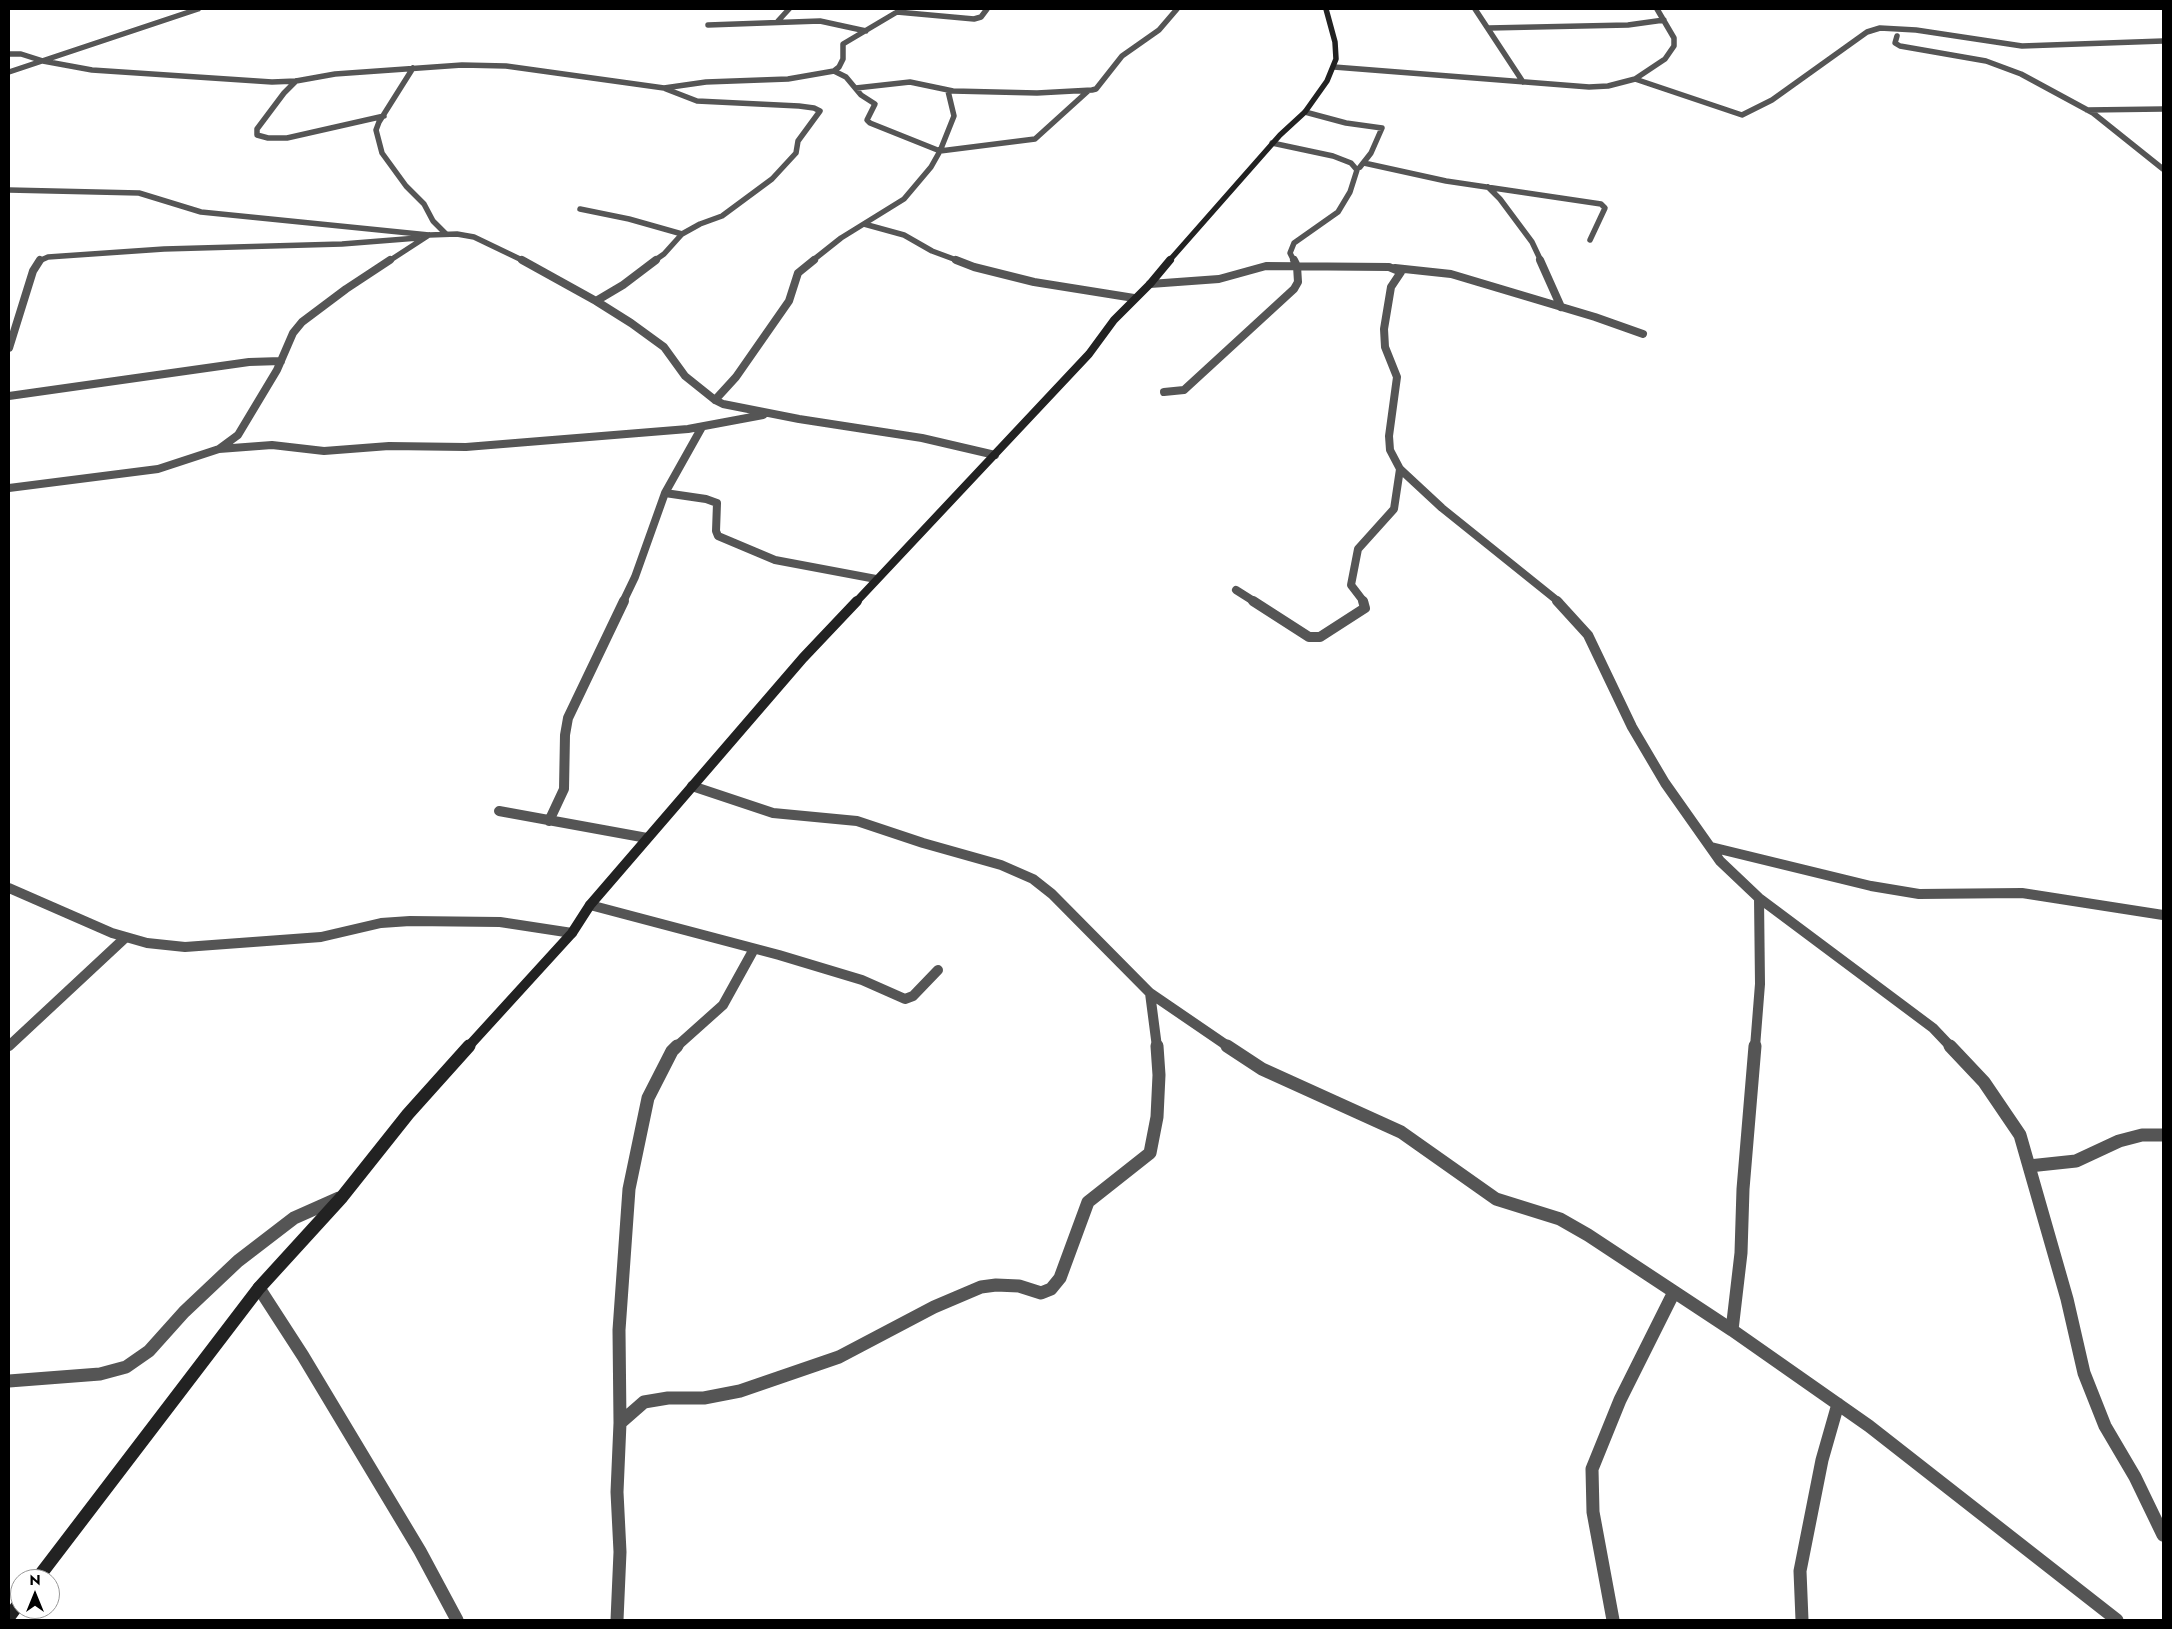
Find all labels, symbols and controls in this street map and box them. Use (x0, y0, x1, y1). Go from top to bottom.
north arrow (10, 1569, 60, 1619)
text: N (29, 1570, 41, 1590)

